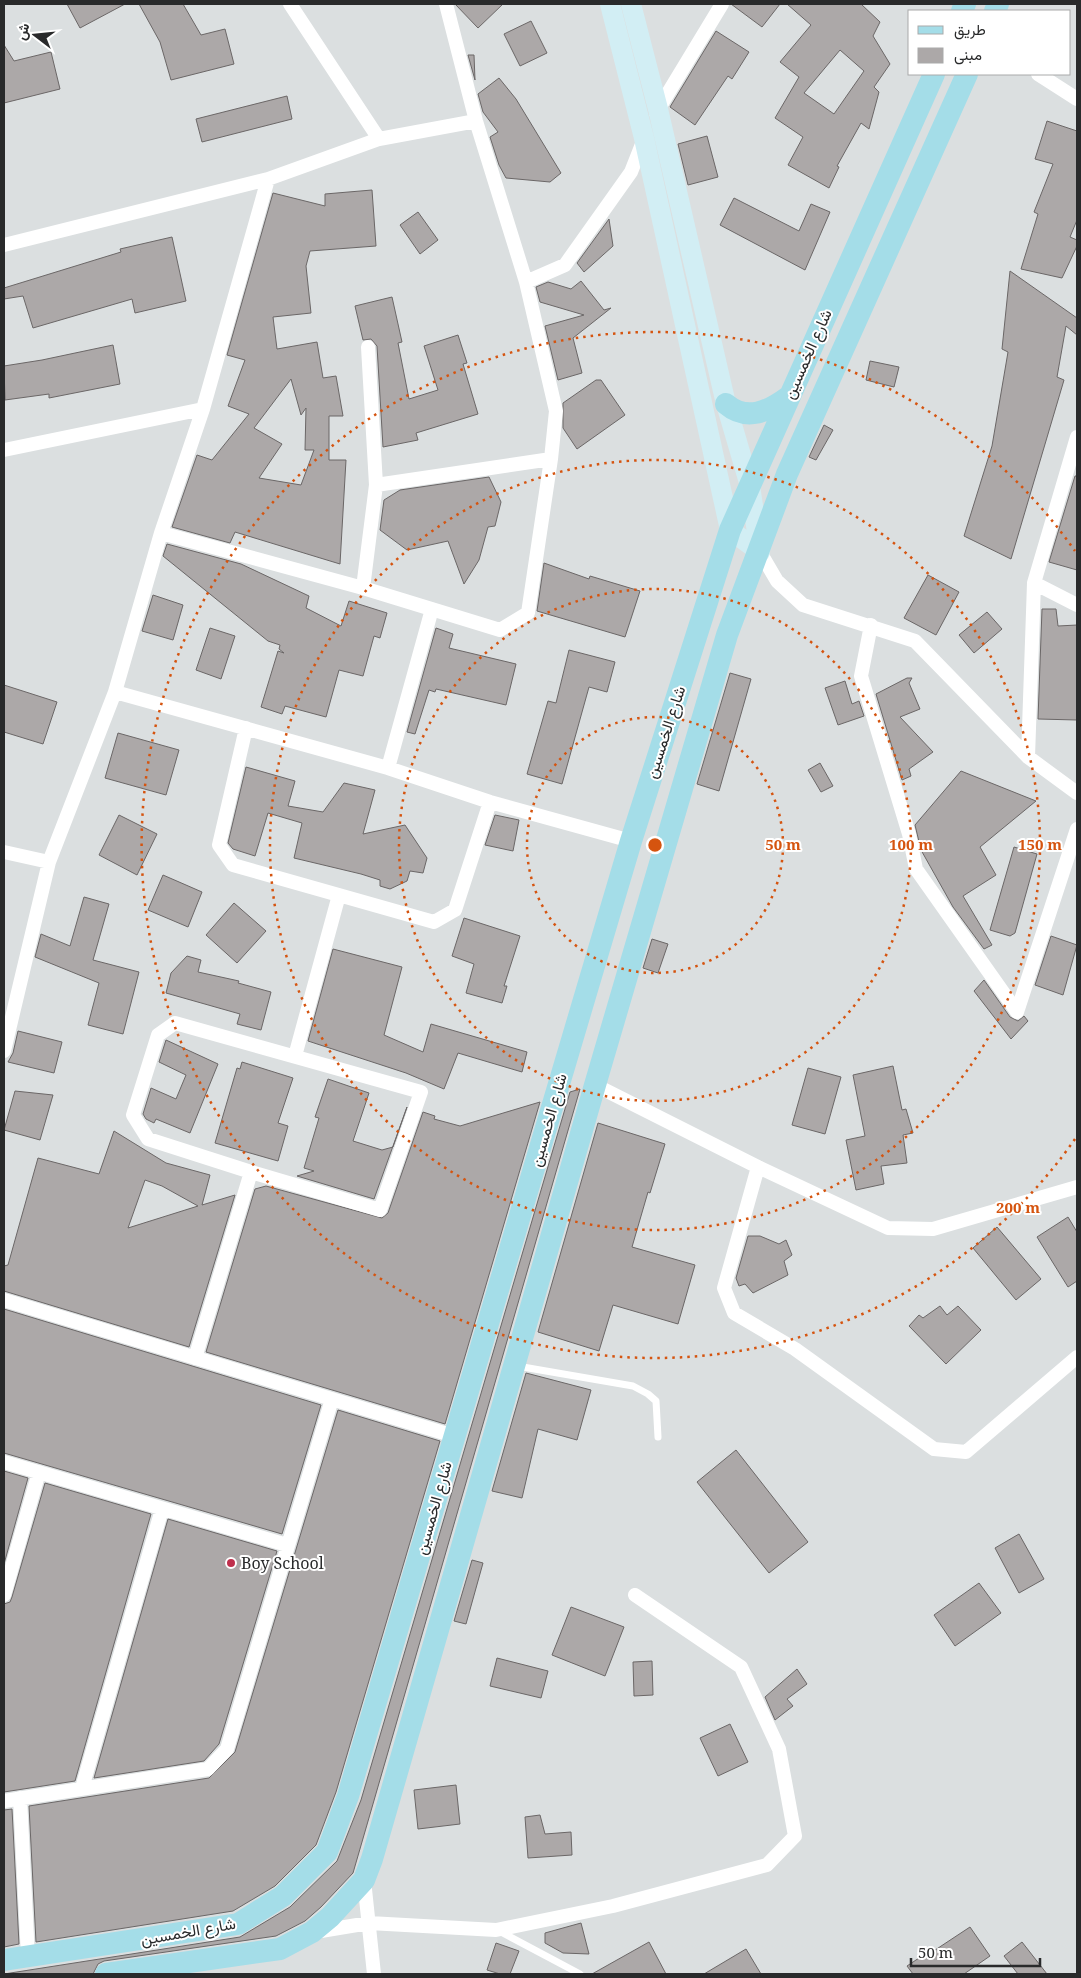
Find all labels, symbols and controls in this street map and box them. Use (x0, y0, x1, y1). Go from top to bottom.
north arrow (10, 10, 60, 60)
legend (908, 10, 1071, 75)
text: طريق (954, 19, 986, 40)
text: ش (11, 20, 34, 42)
text: مبنى (954, 44, 982, 65)
street label: شارع الخمسين (777, 306, 838, 403)
street label: شارع الخمسين (640, 683, 691, 781)
text: 50 m (765, 834, 801, 854)
text: 100 m (889, 834, 933, 854)
text: 150 m (1018, 834, 1062, 854)
centre of rings (646, 836, 664, 854)
street label: شارع الخمسين (524, 1071, 573, 1170)
text: 200 m (996, 1197, 1040, 1217)
street label: شارع الخمسين (409, 1459, 458, 1558)
place label: Boy School (241, 1552, 324, 1574)
marker: Boy School (225, 1557, 237, 1569)
street label: شارع الخمسين (139, 1912, 237, 1951)
scale bar (911, 1936, 1040, 1968)
text: 50 m (918, 1942, 953, 1962)

